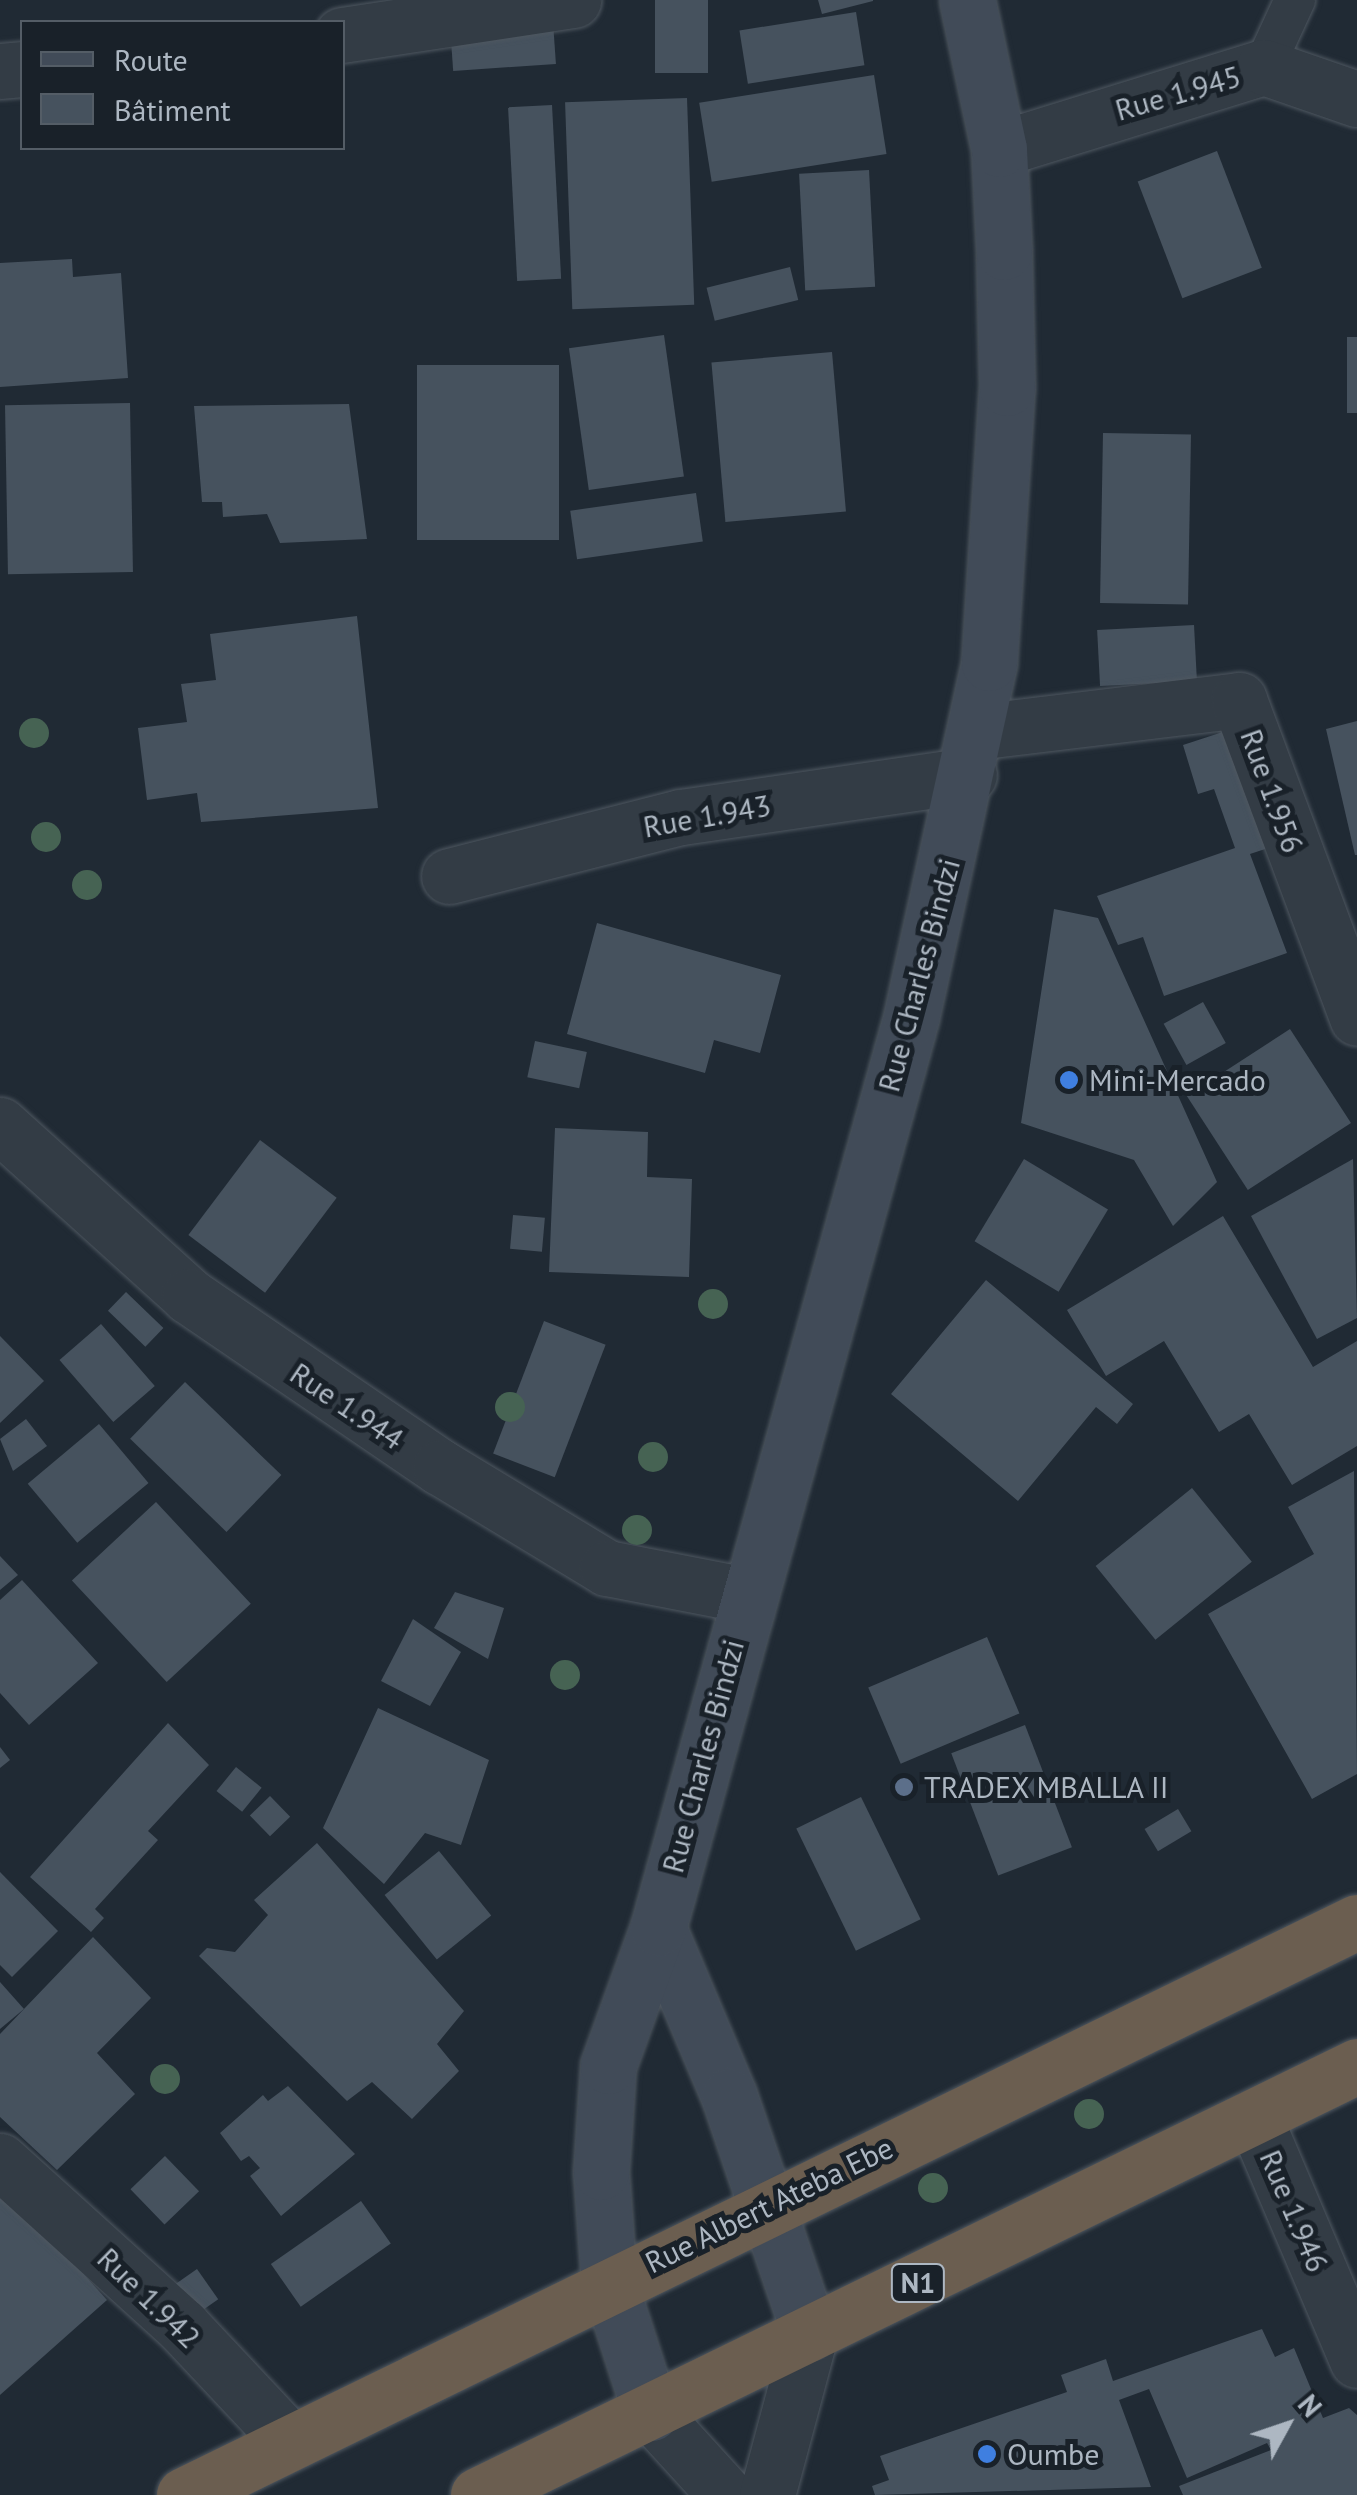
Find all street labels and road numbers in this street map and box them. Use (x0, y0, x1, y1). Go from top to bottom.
street label: Rue 1.945 (1111, 58, 1245, 128)
street label: Rue 1.956 (1233, 724, 1311, 858)
street label: Rue 1.943 (640, 787, 774, 845)
street label: Rue Charles Bindzi (871, 855, 967, 1095)
street label: Rue 1.944 (284, 1355, 410, 1457)
street label: Rue Charles Bindzi (655, 1636, 751, 1876)
street label: Rue Albert Ateba Ebe (639, 2129, 899, 2281)
street label: Rue 1.946 (1252, 2145, 1336, 2277)
street label: Rue 1.942 (90, 2240, 208, 2356)
road number: N1 (890, 2260, 946, 2306)

